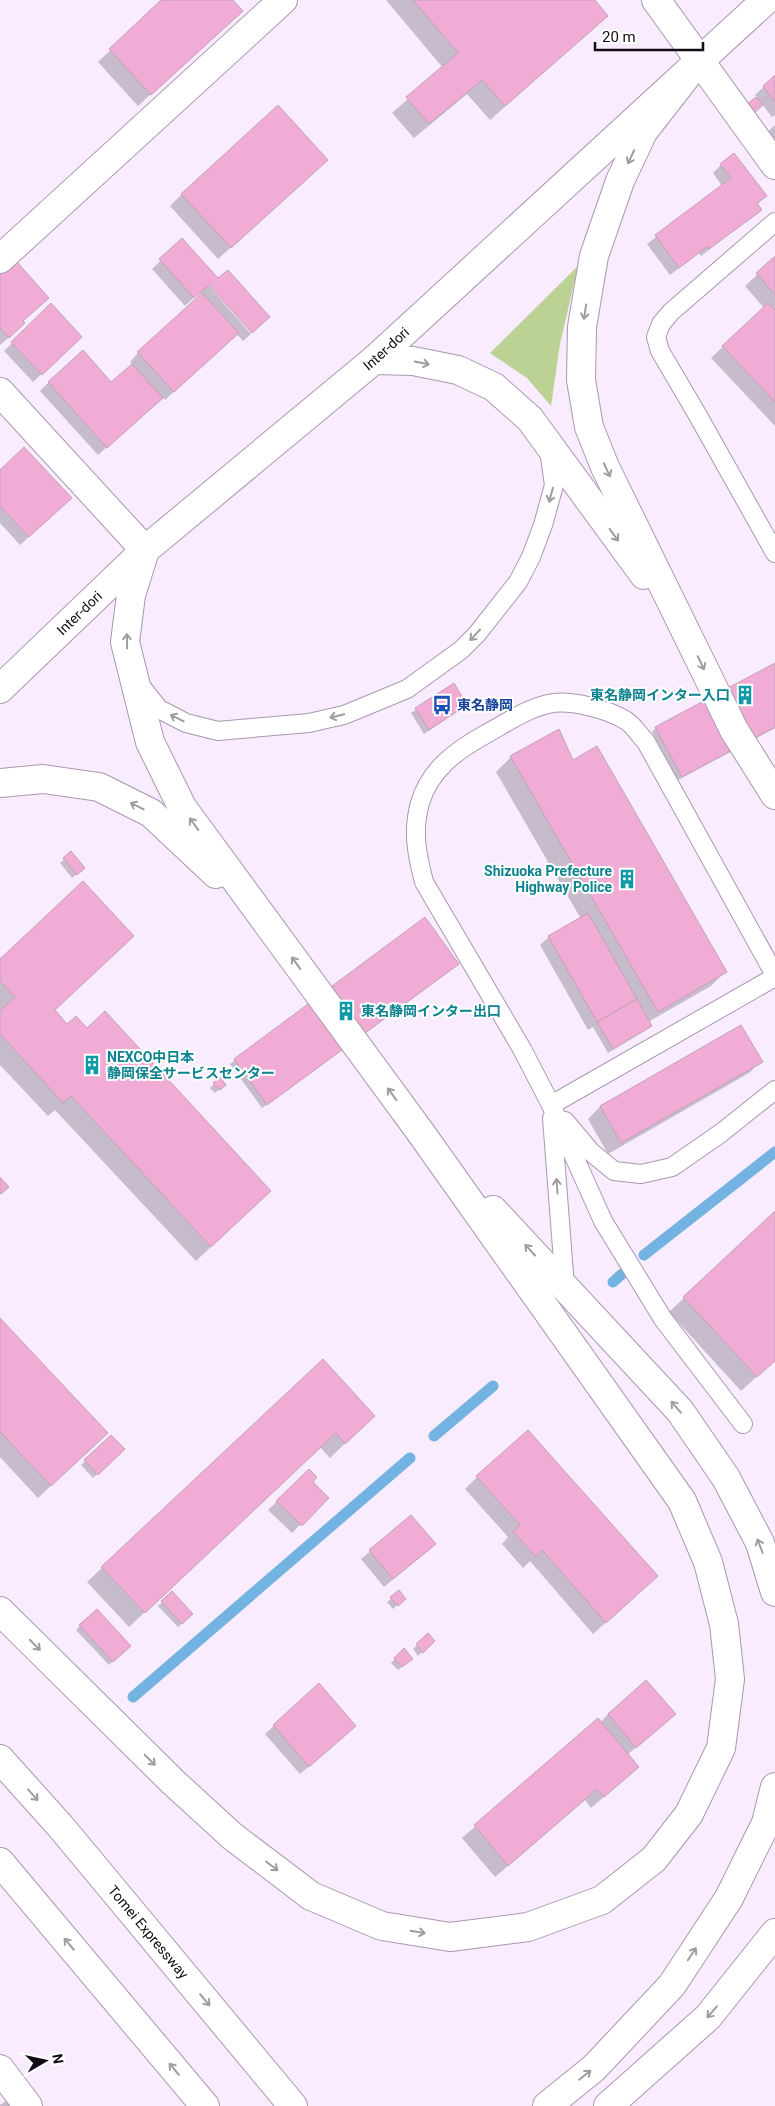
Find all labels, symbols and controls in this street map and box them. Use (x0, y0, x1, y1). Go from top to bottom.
scale bar (595, 20, 702, 52)
text: 20 m (602, 28, 636, 46)
one-way arrow (626, 149, 636, 164)
one-way arrow (579, 304, 589, 320)
street label: Inter-dori (360, 324, 412, 374)
one-way arrow (414, 359, 430, 368)
one-way arrow (603, 462, 612, 477)
one-way arrow (546, 486, 555, 502)
one-way arrow (609, 528, 619, 542)
street label: Inter-dori (54, 588, 105, 638)
one-way arrow (469, 629, 481, 642)
one-way arrow (122, 633, 131, 649)
one-way arrow (696, 656, 706, 671)
building icon: 東名静岡インター入口 (734, 684, 756, 706)
place label: 東名静岡インター入口 (590, 687, 730, 703)
bus stop icon: 東名静岡 (431, 694, 453, 716)
place label: 東名静岡 (457, 697, 513, 713)
one-way arrow (329, 712, 345, 721)
one-way arrow (170, 713, 185, 723)
one-way arrow (129, 801, 144, 811)
one-way arrow (189, 817, 199, 831)
place label: Shizuoka Prefecture Highway Police (484, 863, 612, 895)
building icon: Shizuoka Prefecture Highway Police (616, 868, 638, 890)
one-way arrow (291, 956, 301, 970)
building icon: 東名静岡インター出口 (335, 1000, 357, 1022)
place label: 東名静岡インター出口 (361, 1003, 501, 1019)
place label: NEXCO中日本 静岡保全サービスセンター (107, 1049, 275, 1081)
building icon: NEXCO中日本 静岡保全サービスセンター (81, 1054, 103, 1076)
one-way arrow (387, 1088, 398, 1101)
one-way arrow (553, 1178, 562, 1194)
one-way arrow (524, 1243, 536, 1256)
one-way arrow (671, 1401, 682, 1414)
one-way arrow (755, 1539, 764, 1554)
one-way arrow (28, 1639, 40, 1651)
one-way arrow (144, 1753, 156, 1766)
one-way arrow (27, 1789, 38, 1802)
one-way arrow (265, 1861, 278, 1872)
street label: Tomei Expressway (105, 1882, 192, 1982)
one-way arrow (410, 1927, 426, 1937)
one-way arrow (64, 1938, 75, 1951)
one-way arrow (687, 1948, 697, 1962)
one-way arrow (199, 1993, 210, 2006)
one-way arrow (706, 2005, 717, 2018)
north arrow (20, 2036, 70, 2086)
text: N (49, 2053, 67, 2065)
one-way arrow (168, 2062, 179, 2075)
one-way arrow (578, 2070, 591, 2081)

